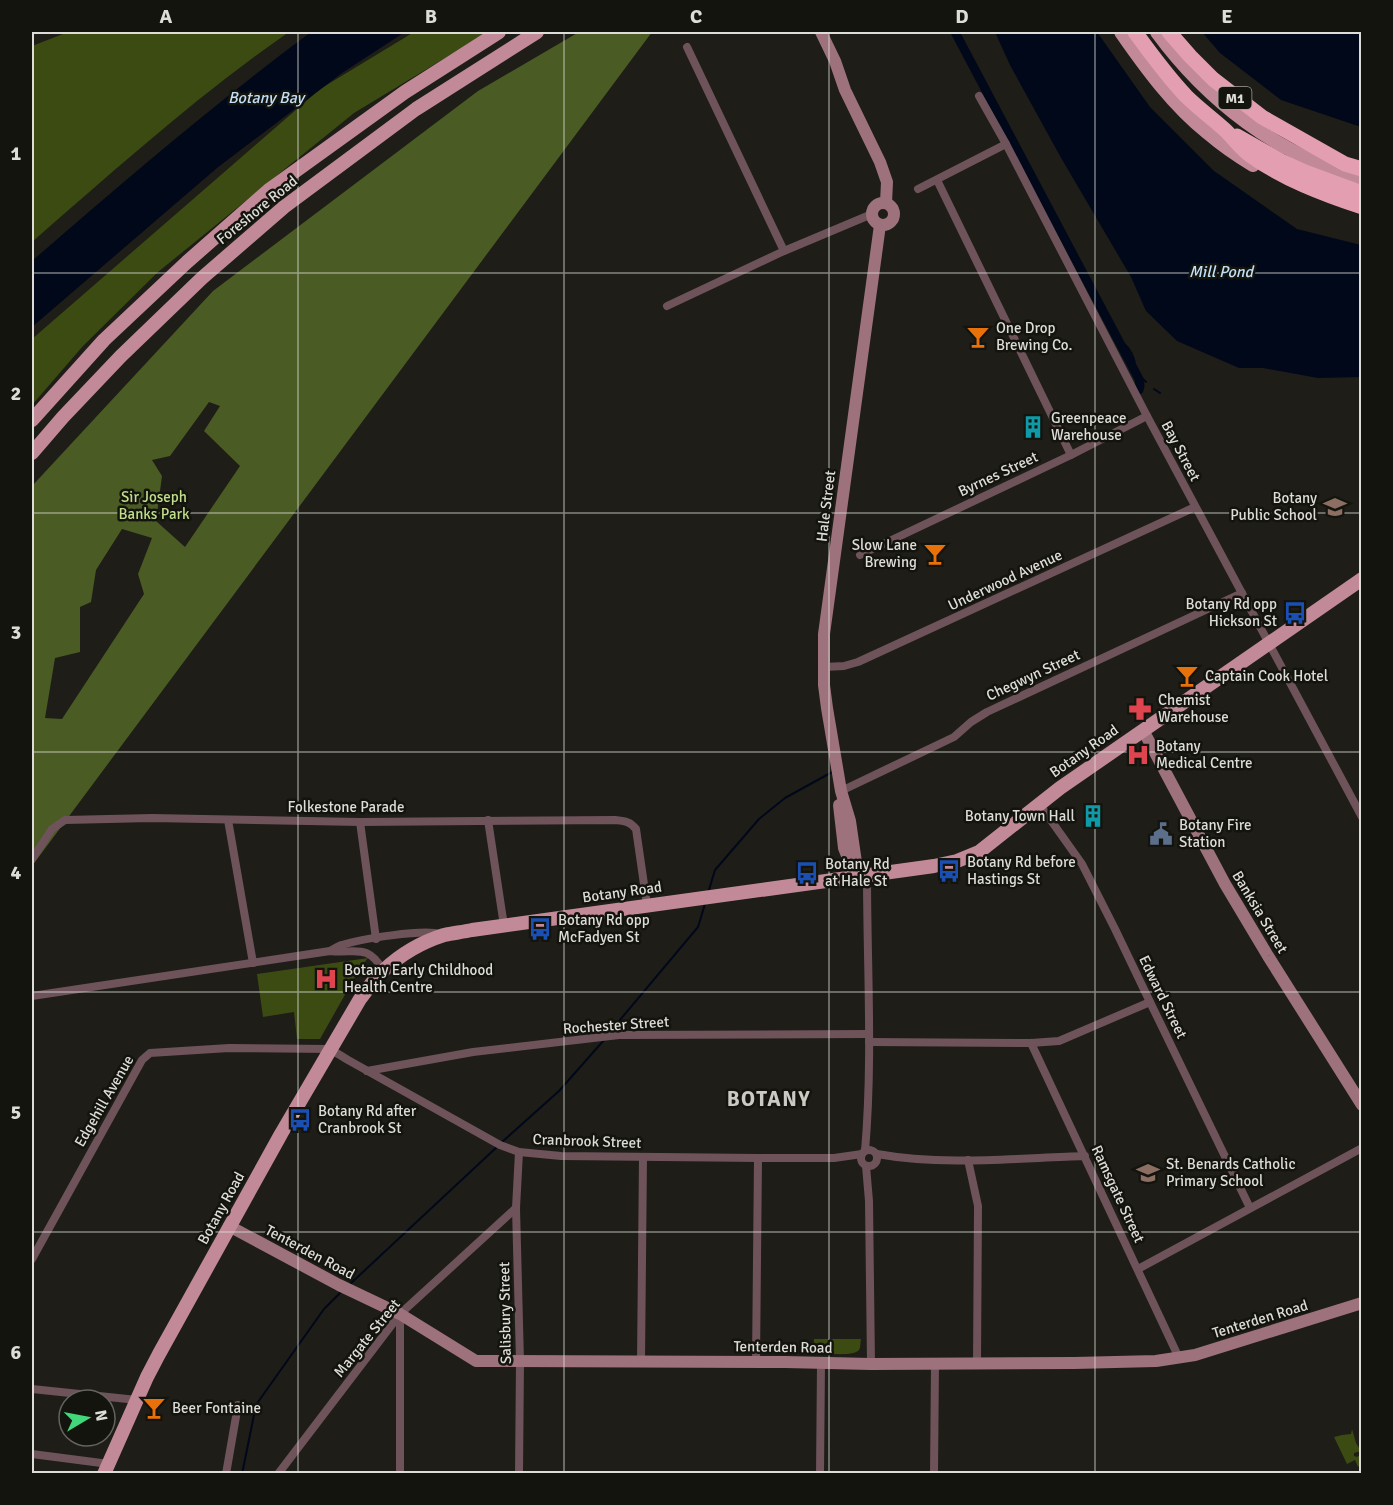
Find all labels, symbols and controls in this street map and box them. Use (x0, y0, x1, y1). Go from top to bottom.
text: A (160, 4, 173, 29)
text: B (425, 4, 437, 29)
text: C (690, 4, 702, 29)
text: D (955, 4, 969, 29)
text: E (1221, 4, 1233, 29)
road number: M1 (1218, 87, 1252, 109)
water label: Botany Bay (228, 88, 307, 108)
text: 1 (11, 141, 22, 166)
street label: Foreshore Road (213, 172, 301, 248)
water label: Mill Pond (1189, 262, 1256, 282)
place label: One Drop Brewing Co. (996, 319, 1073, 354)
bar icon: One Drop Brewing Co. (965, 324, 991, 350)
text: 2 (11, 381, 21, 406)
place label: Greenpeace Warehouse (1051, 409, 1127, 444)
building icon: Greenpeace Warehouse (1020, 414, 1046, 440)
street label: Bay Street (1158, 418, 1204, 484)
street label: Byrnes Street (955, 448, 1041, 500)
street label: Hale Street (813, 469, 839, 543)
park label: Sir Joseph Banks Park (118, 488, 190, 523)
place label: Botany Public School (1230, 489, 1317, 524)
school or university icon: Botany Public School (1322, 494, 1348, 520)
place label: Slow Lane Brewing (852, 536, 917, 571)
bar icon: Slow Lane Brewing (922, 541, 948, 567)
street label: Underwood Avenue (945, 546, 1065, 614)
place label: Botany Rd opp Hickson St (1185, 595, 1277, 630)
bus stop icon: Botany Rd opp Hickson St (1282, 600, 1308, 626)
text: 3 (11, 620, 21, 645)
street label: Chegwyn Street (983, 645, 1083, 705)
bar icon: Captain Cook Hotel (1174, 663, 1200, 689)
place label: Captain Cook Hotel (1205, 667, 1328, 685)
place label: Chemist Warehouse (1158, 691, 1229, 726)
pharmacy icon: Chemist Warehouse (1127, 696, 1153, 722)
street label: Botany Road (1046, 721, 1122, 781)
place label: Botany Medical Centre (1156, 737, 1253, 772)
hospital icon: Botany Medical Centre (1125, 742, 1151, 768)
street label: Folkestone Parade (288, 798, 405, 816)
building icon: Botany Town Hall (1080, 803, 1106, 829)
place label: Botany Town Hall (965, 807, 1075, 825)
place label: Botany Fire Station (1179, 816, 1251, 851)
public building icon: Botany Fire Station (1148, 821, 1174, 847)
place label: Botany Rd before Hastings St (967, 853, 1076, 888)
place label: Botany Rd at Hale St (825, 855, 890, 890)
bus stop icon: Botany Rd before Hastings St (936, 858, 962, 884)
text: 4 (11, 860, 22, 885)
bus stop icon: Botany Rd at Hale St (794, 860, 820, 886)
street label: Banksia Street (1228, 867, 1292, 957)
street label: Botany Road (581, 878, 663, 906)
place label: Botany Rd opp McFadyen St (558, 911, 650, 946)
bus stop icon: Botany Rd opp McFadyen St (527, 916, 553, 942)
street label: Edward Street (1135, 952, 1191, 1042)
place label: Botany Early Childhood Health Centre (344, 961, 493, 996)
hospital icon: Botany Early Childhood Health Centre (313, 966, 339, 992)
street label: Rochester Street (562, 1012, 670, 1038)
street label: Edgehill Avenue (71, 1052, 137, 1150)
district label: BOTANY (727, 1086, 811, 1112)
text: 5 (11, 1100, 21, 1125)
place label: Botany Rd after Cranbrook St (318, 1102, 417, 1137)
bus stop icon: Botany Rd after Cranbrook St (287, 1107, 313, 1133)
street label: Cranbrook Street (532, 1130, 642, 1152)
street label: Ramsgate Street (1088, 1142, 1148, 1246)
place label: St. Benards Catholic Primary School (1166, 1155, 1295, 1190)
school or university icon: St. Benards Catholic Primary School (1135, 1160, 1161, 1186)
street label: Botany Road (194, 1169, 248, 1247)
street label: Tenterden Road (262, 1221, 358, 1283)
street label: Salisbury Street (495, 1262, 515, 1364)
street label: Margate Street (330, 1295, 404, 1381)
street label: Tenterden Road (1210, 1296, 1310, 1342)
street label: Tenterden Road (733, 1337, 833, 1357)
text: 6 (11, 1340, 22, 1365)
north arrow (57, 1388, 117, 1448)
bar icon: Beer Fontaine (141, 1395, 167, 1421)
place label: Beer Fontaine (172, 1399, 261, 1417)
text: N (90, 1408, 112, 1423)

